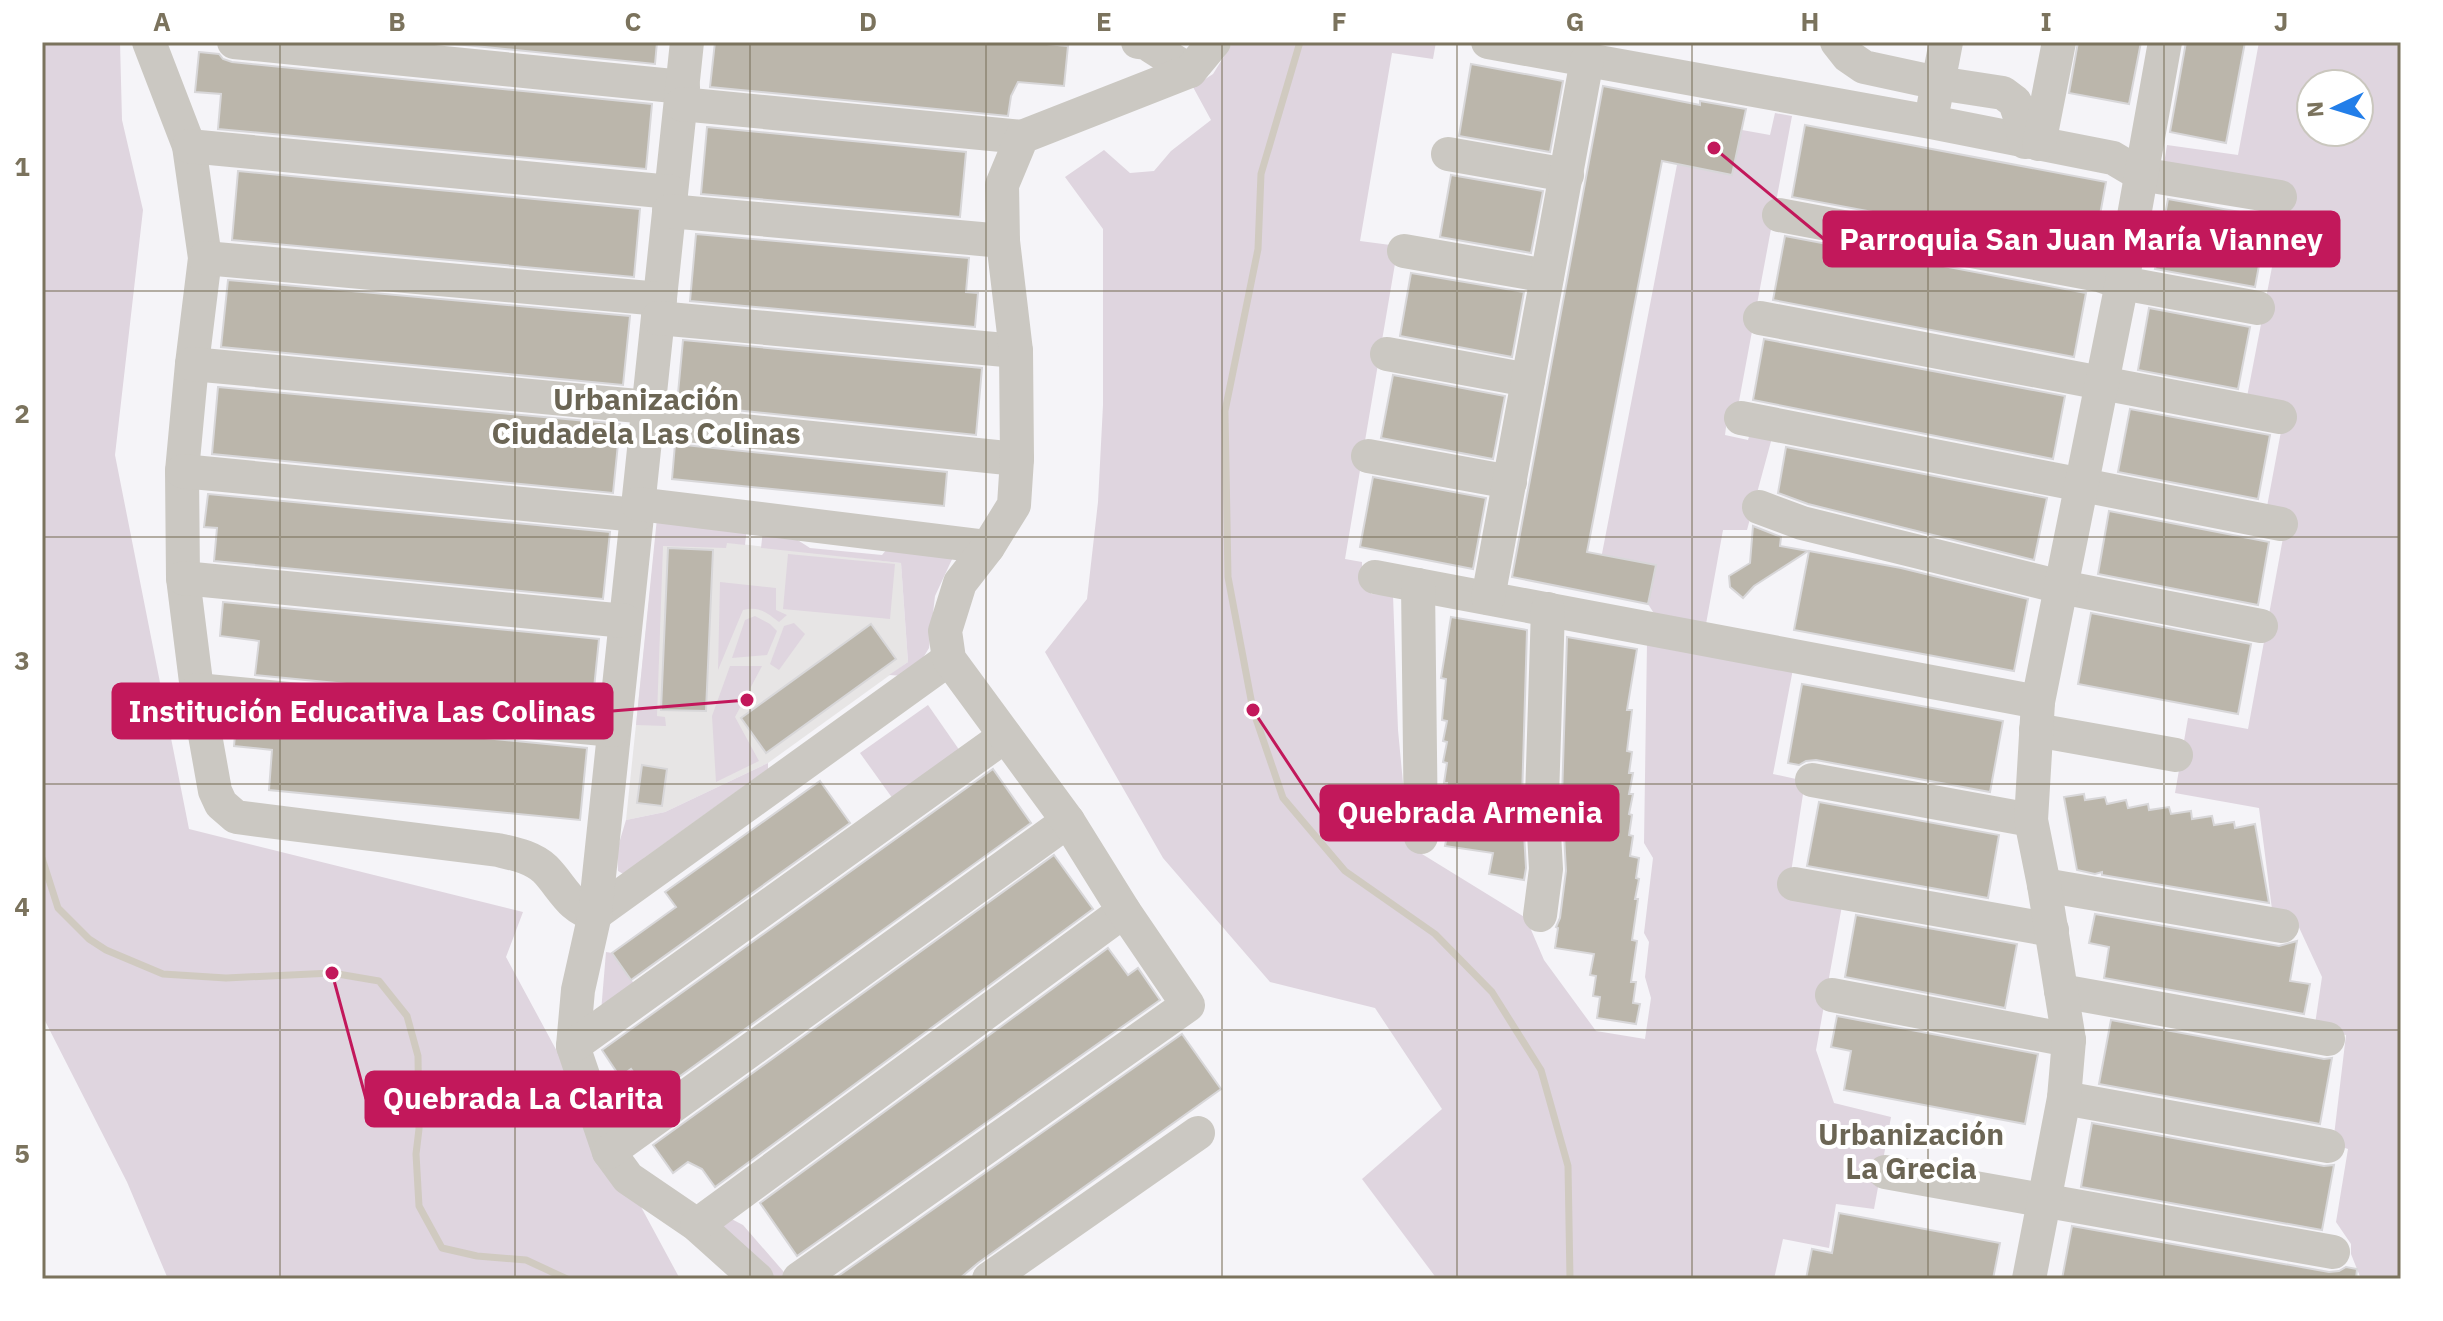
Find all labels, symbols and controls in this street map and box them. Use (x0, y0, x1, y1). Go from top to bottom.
text: A (153, 4, 171, 38)
text: B (388, 4, 406, 38)
text: C (625, 4, 642, 38)
text: D (859, 4, 877, 38)
text: E (1096, 4, 1112, 38)
text: F (1331, 4, 1347, 38)
text: G (1566, 4, 1584, 38)
text: H (1801, 4, 1819, 38)
text: I (2040, 4, 2052, 38)
text: J (2274, 4, 2288, 38)
north arrow (2295, 68, 2375, 148)
text: N (2300, 100, 2330, 118)
text: 1 (14, 149, 30, 183)
callout: Parroquia San Juan María Vianney (1824, 212, 2339, 266)
text: Parroquia San Juan María Vianney (1839, 219, 2323, 258)
district label: Urbanización Ciudadela Las Colinas (491, 379, 801, 452)
text: 2 (14, 396, 30, 430)
text: 3 (14, 643, 30, 677)
callout: Institución Educativa Las Colinas (113, 684, 612, 738)
text: Institución Educativa Las Colinas (128, 691, 596, 730)
callout: Quebrada Armenia (1321, 786, 1618, 840)
text: Quebrada Armenia (1337, 792, 1603, 831)
text: 4 (14, 889, 30, 923)
callout: Quebrada La Clarita (366, 1072, 679, 1126)
text: Quebrada La Clarita (383, 1078, 663, 1117)
district label: Urbanización La Grecia (1818, 1114, 2004, 1187)
text: 5 (14, 1136, 30, 1170)

